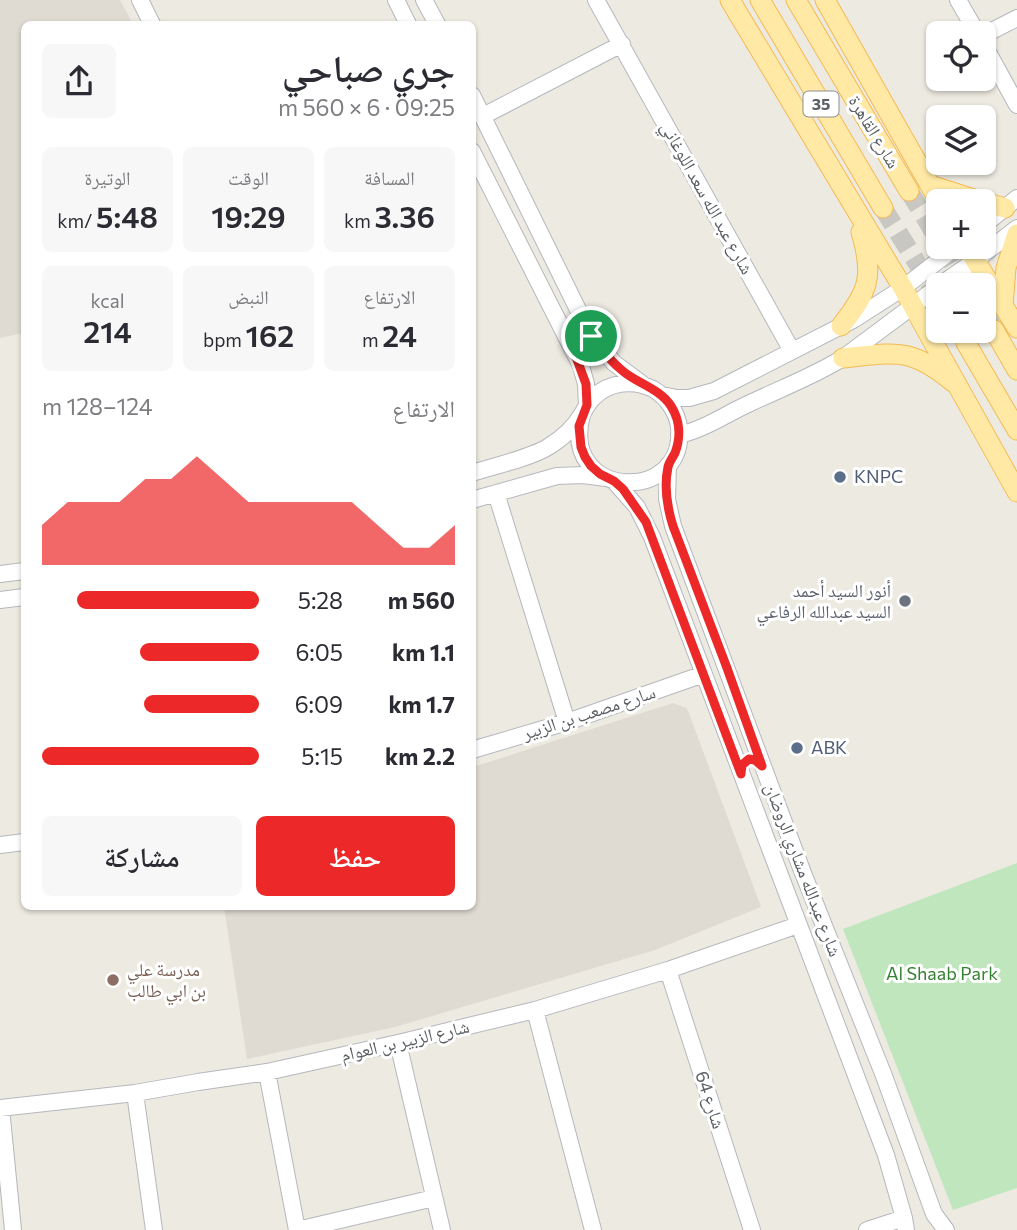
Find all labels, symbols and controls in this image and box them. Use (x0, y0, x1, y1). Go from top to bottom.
map controls (926, 21, 996, 343)
button: locate (926, 21, 996, 91)
text: جري صباحي (282, 43, 455, 90)
button: share (42, 44, 116, 118)
street label: شارع القاهرة (844, 91, 905, 172)
road number: 35 (804, 92, 838, 116)
text: 09:25 · 6 × 560 m (278, 93, 455, 121)
button: layers (926, 105, 996, 175)
street label: شارع عبد الله سعد اللوغاني (653, 117, 759, 280)
text: الوتيرة (84, 166, 131, 189)
text: الوقت (228, 166, 269, 189)
text: المسافة (364, 166, 415, 189)
button: + (926, 189, 996, 259)
text: 5:48 (96, 197, 158, 234)
text: 19:29 (211, 197, 286, 234)
text: 3.36 (375, 197, 435, 234)
text: /km (57, 209, 96, 232)
text: km (344, 209, 375, 232)
button: − (926, 273, 996, 343)
text: النبض (228, 285, 269, 308)
text: الارتفاع (364, 285, 415, 308)
text: kcal (90, 289, 125, 312)
pin (561, 306, 621, 366)
text: 214 (83, 312, 132, 349)
text: 162 (246, 316, 294, 353)
text: 24 (382, 316, 417, 353)
icon: arrive (572, 317, 610, 355)
text: bpm (203, 328, 246, 351)
text: m (362, 328, 382, 351)
text: 124–128 m (42, 392, 153, 420)
text: الارتفاع (392, 394, 455, 422)
place label: KNPC (854, 465, 903, 487)
marker: KNPC (832, 469, 848, 485)
place label: أنور السيد أحمد السيد عبدالله الرفاعي (757, 579, 891, 627)
text: 5:28 (298, 586, 343, 614)
text: 560 m (388, 586, 455, 614)
marker: أنور السيد أحمد السيد عبدالله الرفاعي (897, 593, 913, 609)
text: 6:05 (295, 638, 343, 666)
text: 1.1 km (392, 638, 455, 666)
street label: سارع مصعب بن الزبير (518, 680, 658, 745)
text: 6:09 (295, 690, 343, 718)
text: 1.7 km (388, 690, 455, 718)
place label: ABK (811, 736, 847, 758)
marker: ABK (789, 740, 805, 756)
text: 5:15 (301, 742, 343, 770)
text: 2.2 km (385, 742, 455, 770)
street label: شارع عبدالله مشاري الروضان (756, 780, 847, 961)
button: مشاركة (42, 816, 242, 896)
button: حفظ (256, 816, 455, 896)
place label: مدرسة علي بن ابي طالب (127, 958, 206, 1006)
park label: Al Shaab Park (886, 962, 998, 984)
marker: مدرسة علي بن ابي طالب (105, 972, 121, 988)
street label: شارع الزبير بن العوام (338, 1015, 472, 1067)
street label: شارع 64 (690, 1068, 731, 1132)

